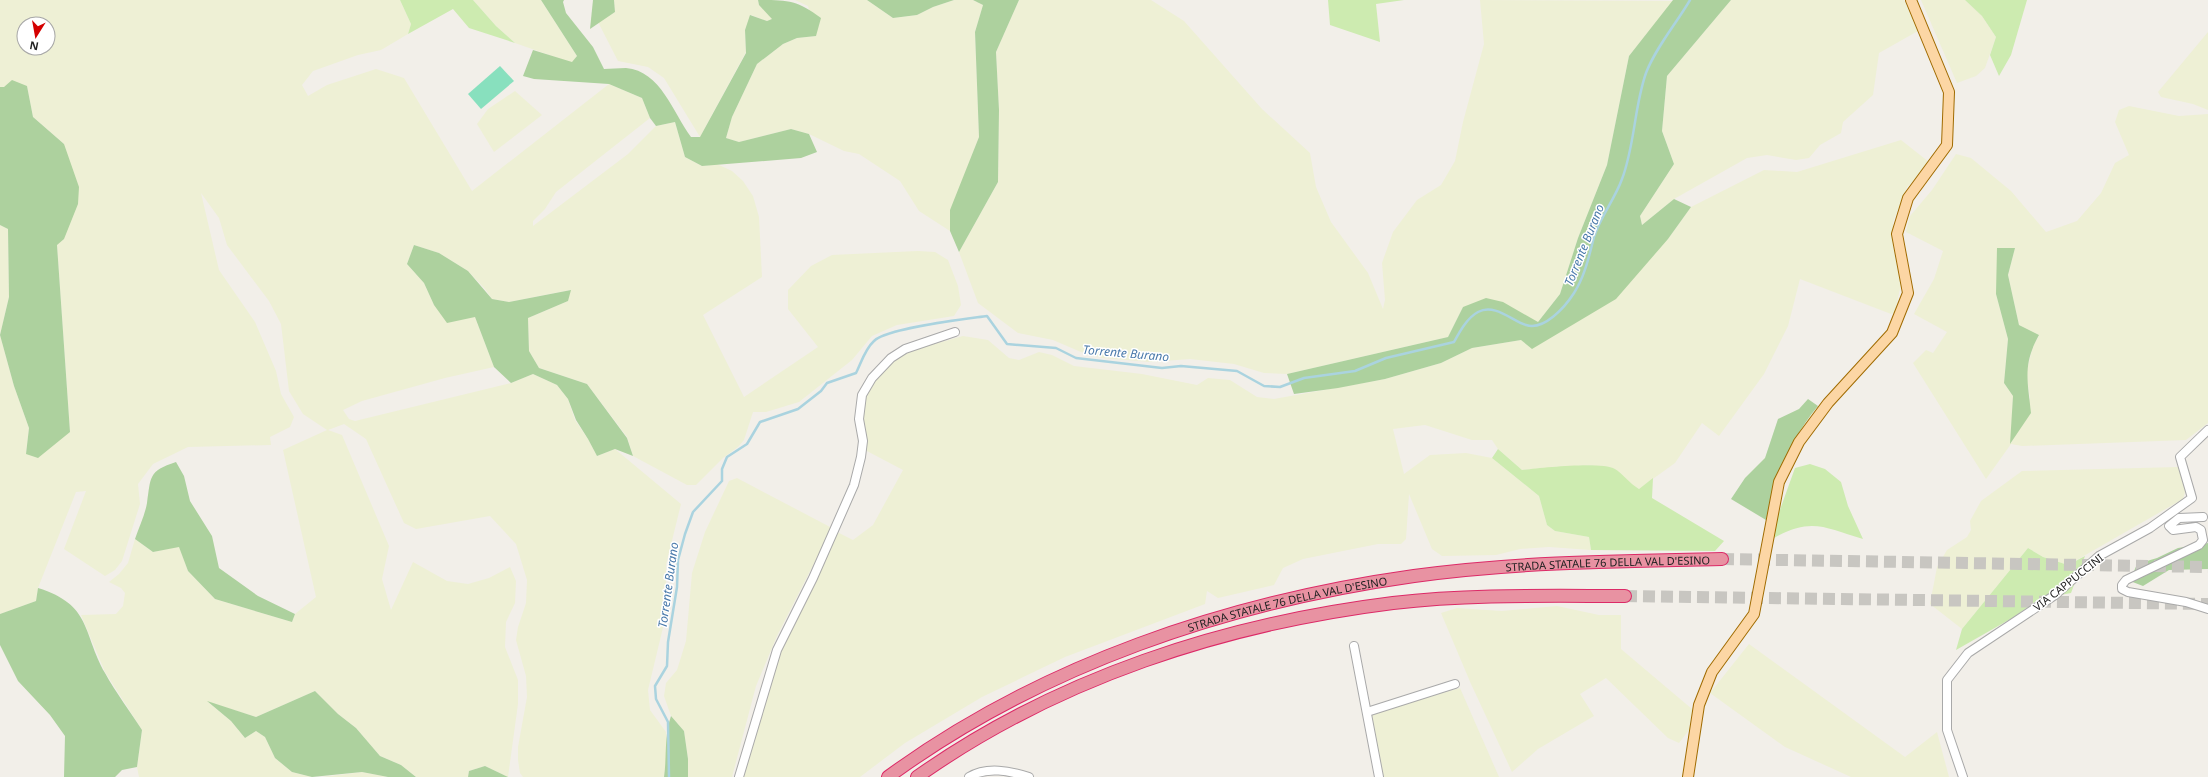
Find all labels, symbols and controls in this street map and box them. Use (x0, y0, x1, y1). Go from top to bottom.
north arrow (16, 16, 56, 56)
text: N (28, 38, 40, 55)
water label: Torrente Burano (1560, 202, 1608, 288)
water label: Torrente Burano (1082, 341, 1170, 365)
water label: Torrente Burano (654, 541, 682, 629)
street label: VIA CAPPUCCINI (2030, 550, 2106, 614)
street label: STRADA STATALE 76 DELLA VAL D'ESINO (1505, 552, 1710, 574)
street label: STRADA STATALE 76 DELLA VAL D'ESINO (1186, 573, 1388, 634)

